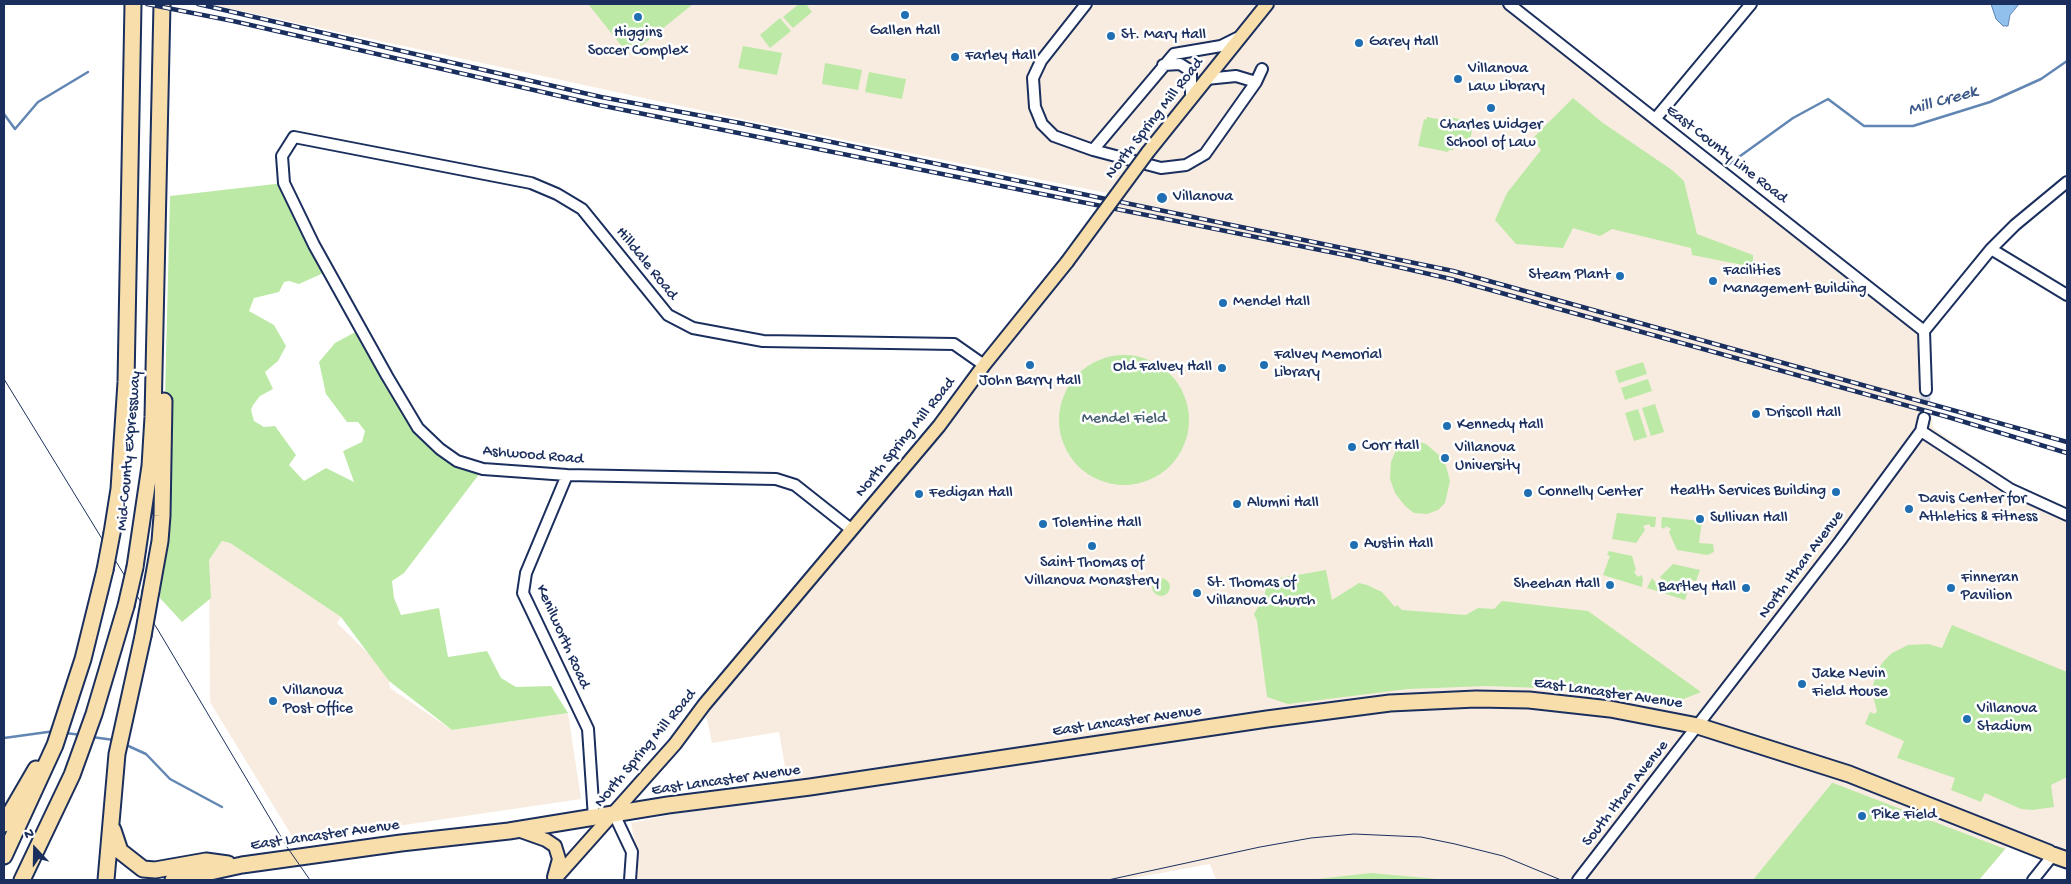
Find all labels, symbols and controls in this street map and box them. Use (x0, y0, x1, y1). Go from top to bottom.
marker: Gallen Hall (899, 9, 911, 21)
marker: Higgins Soccer Complex (632, 11, 644, 23)
place label: Gallen Hall (870, 22, 940, 42)
place label: Higgins Soccer Complex (588, 24, 688, 62)
place label: St. Mary Hall (1121, 26, 1206, 46)
marker: St. Mary Hall (1105, 30, 1117, 42)
place label: Garey Hall (1369, 33, 1439, 53)
marker: Garey Hall (1353, 37, 1365, 49)
place label: Farley Hall (965, 47, 1036, 67)
marker: Farley Hall (949, 51, 961, 63)
street label: North Spring Mill Road (1102, 55, 1208, 183)
place label: Villanova Law Library (1468, 60, 1545, 98)
marker: Villanova Law Library (1452, 73, 1464, 85)
water label: Mill Creek (1906, 82, 1980, 122)
street label: East County Line Road (1661, 101, 1791, 209)
marker: Charles Widger School of Law (1485, 102, 1497, 114)
place label: Charles Widger School of Law (1440, 116, 1542, 154)
place label: Villanova (1173, 188, 1233, 208)
marker: Villanova (1155, 191, 1169, 205)
street label: Hilldale Road (611, 224, 681, 304)
place label: Facilities Management Building (1723, 262, 1867, 300)
place label: Steam Plant (1528, 266, 1610, 286)
marker: Steam Plant (1614, 270, 1626, 282)
marker: Facilities Management Building (1707, 275, 1719, 287)
place label: Mendel Hall (1233, 293, 1310, 313)
marker: Mendel Hall (1217, 297, 1229, 309)
place label: Falvey Memorial Library (1274, 346, 1382, 384)
place label: Old Falvey Hall (1113, 358, 1212, 378)
marker: John Barry Hall (1024, 359, 1036, 371)
marker: Falvey Memorial Library (1258, 359, 1270, 371)
marker: Old Falvey Hall (1216, 362, 1228, 374)
street label: Mid-County Expressway (113, 370, 147, 532)
place label: John Barry Hall (979, 372, 1081, 392)
street label: North Spring Mill Road (852, 374, 960, 502)
place label: Driscoll Hall (1766, 404, 1841, 424)
marker: Driscoll Hall (1750, 408, 1762, 420)
park label: Mendel Field (1082, 410, 1166, 430)
place label: Kennedy Hall (1457, 416, 1544, 436)
marker: Kennedy Hall (1441, 420, 1453, 432)
place label: Corr Hall (1362, 437, 1419, 457)
place label: Villanova University (1455, 439, 1520, 477)
marker: Corr Hall (1346, 441, 1358, 453)
street label: Ashwood Road (482, 442, 584, 470)
marker: Villanova University (1439, 452, 1451, 464)
place label: Health Services Building (1670, 482, 1826, 502)
place label: Connelly Center (1538, 483, 1642, 503)
place label: Fedigan Hall (929, 484, 1013, 504)
marker: Health Services Building (1830, 486, 1842, 498)
marker: Connelly Center (1522, 487, 1534, 499)
marker: Fedigan Hall (913, 488, 925, 500)
place label: Davis Center for Athletics & Fitness (1919, 490, 2037, 528)
place label: Alumni Hall (1247, 494, 1319, 514)
marker: Alumni Hall (1231, 498, 1243, 510)
marker: Davis Center for Athletics & Fitness (1903, 503, 1915, 515)
street label: North Ithan Avenue (1755, 507, 1849, 623)
place label: Sullivan Hall (1710, 509, 1788, 529)
marker: Sullivan Hall (1694, 513, 1706, 525)
place label: Tolentine Hall (1053, 514, 1142, 534)
marker: Tolentine Hall (1037, 518, 1049, 530)
place label: Austin Hall (1364, 535, 1433, 555)
marker: Austin Hall (1348, 539, 1360, 551)
marker: Saint Thomas of Villanova Monastery (1086, 540, 1098, 552)
place label: Saint Thomas of Villanova Monastery (1025, 554, 1159, 592)
place label: Finneran Pavilion (1961, 569, 2018, 607)
place label: St. Thomas of Villanova Church (1207, 574, 1315, 612)
place label: Sheehan Hall (1514, 575, 1600, 595)
place label: Bartley Hall (1658, 578, 1736, 598)
marker: Sheehan Hall (1604, 579, 1616, 591)
street label: Kenilworth Road (530, 582, 594, 692)
marker: Bartley Hall (1740, 582, 1752, 594)
marker: Finneran Pavilion (1945, 582, 1957, 594)
marker: St. Thomas of Villanova Church (1191, 587, 1203, 599)
place label: Jake Nevin Field House (1812, 665, 1888, 703)
street label: East Lancaster Avenue (1532, 674, 1684, 714)
marker: Jake Nevin Field House (1796, 678, 1808, 690)
place label: Villanova Post Office (283, 682, 353, 720)
street label: North Spring Mill Road (591, 686, 701, 812)
marker: Villanova Post Office (267, 695, 279, 707)
place label: Villanova Stadium (1977, 700, 2037, 738)
street label: East Lancaster Avenue (1051, 702, 1203, 742)
marker: Villanova Stadium (1961, 713, 1973, 725)
street label: South Ithan Avenue (1579, 737, 1673, 851)
street label: East Lancaster Avenue (650, 761, 802, 801)
place label: Pike Field (1872, 806, 1936, 826)
marker: Pike Field (1856, 810, 1868, 822)
street label: East Lancaster Avenue (249, 816, 401, 856)
north arrow (10, 824, 60, 874)
text: N (22, 825, 37, 844)

